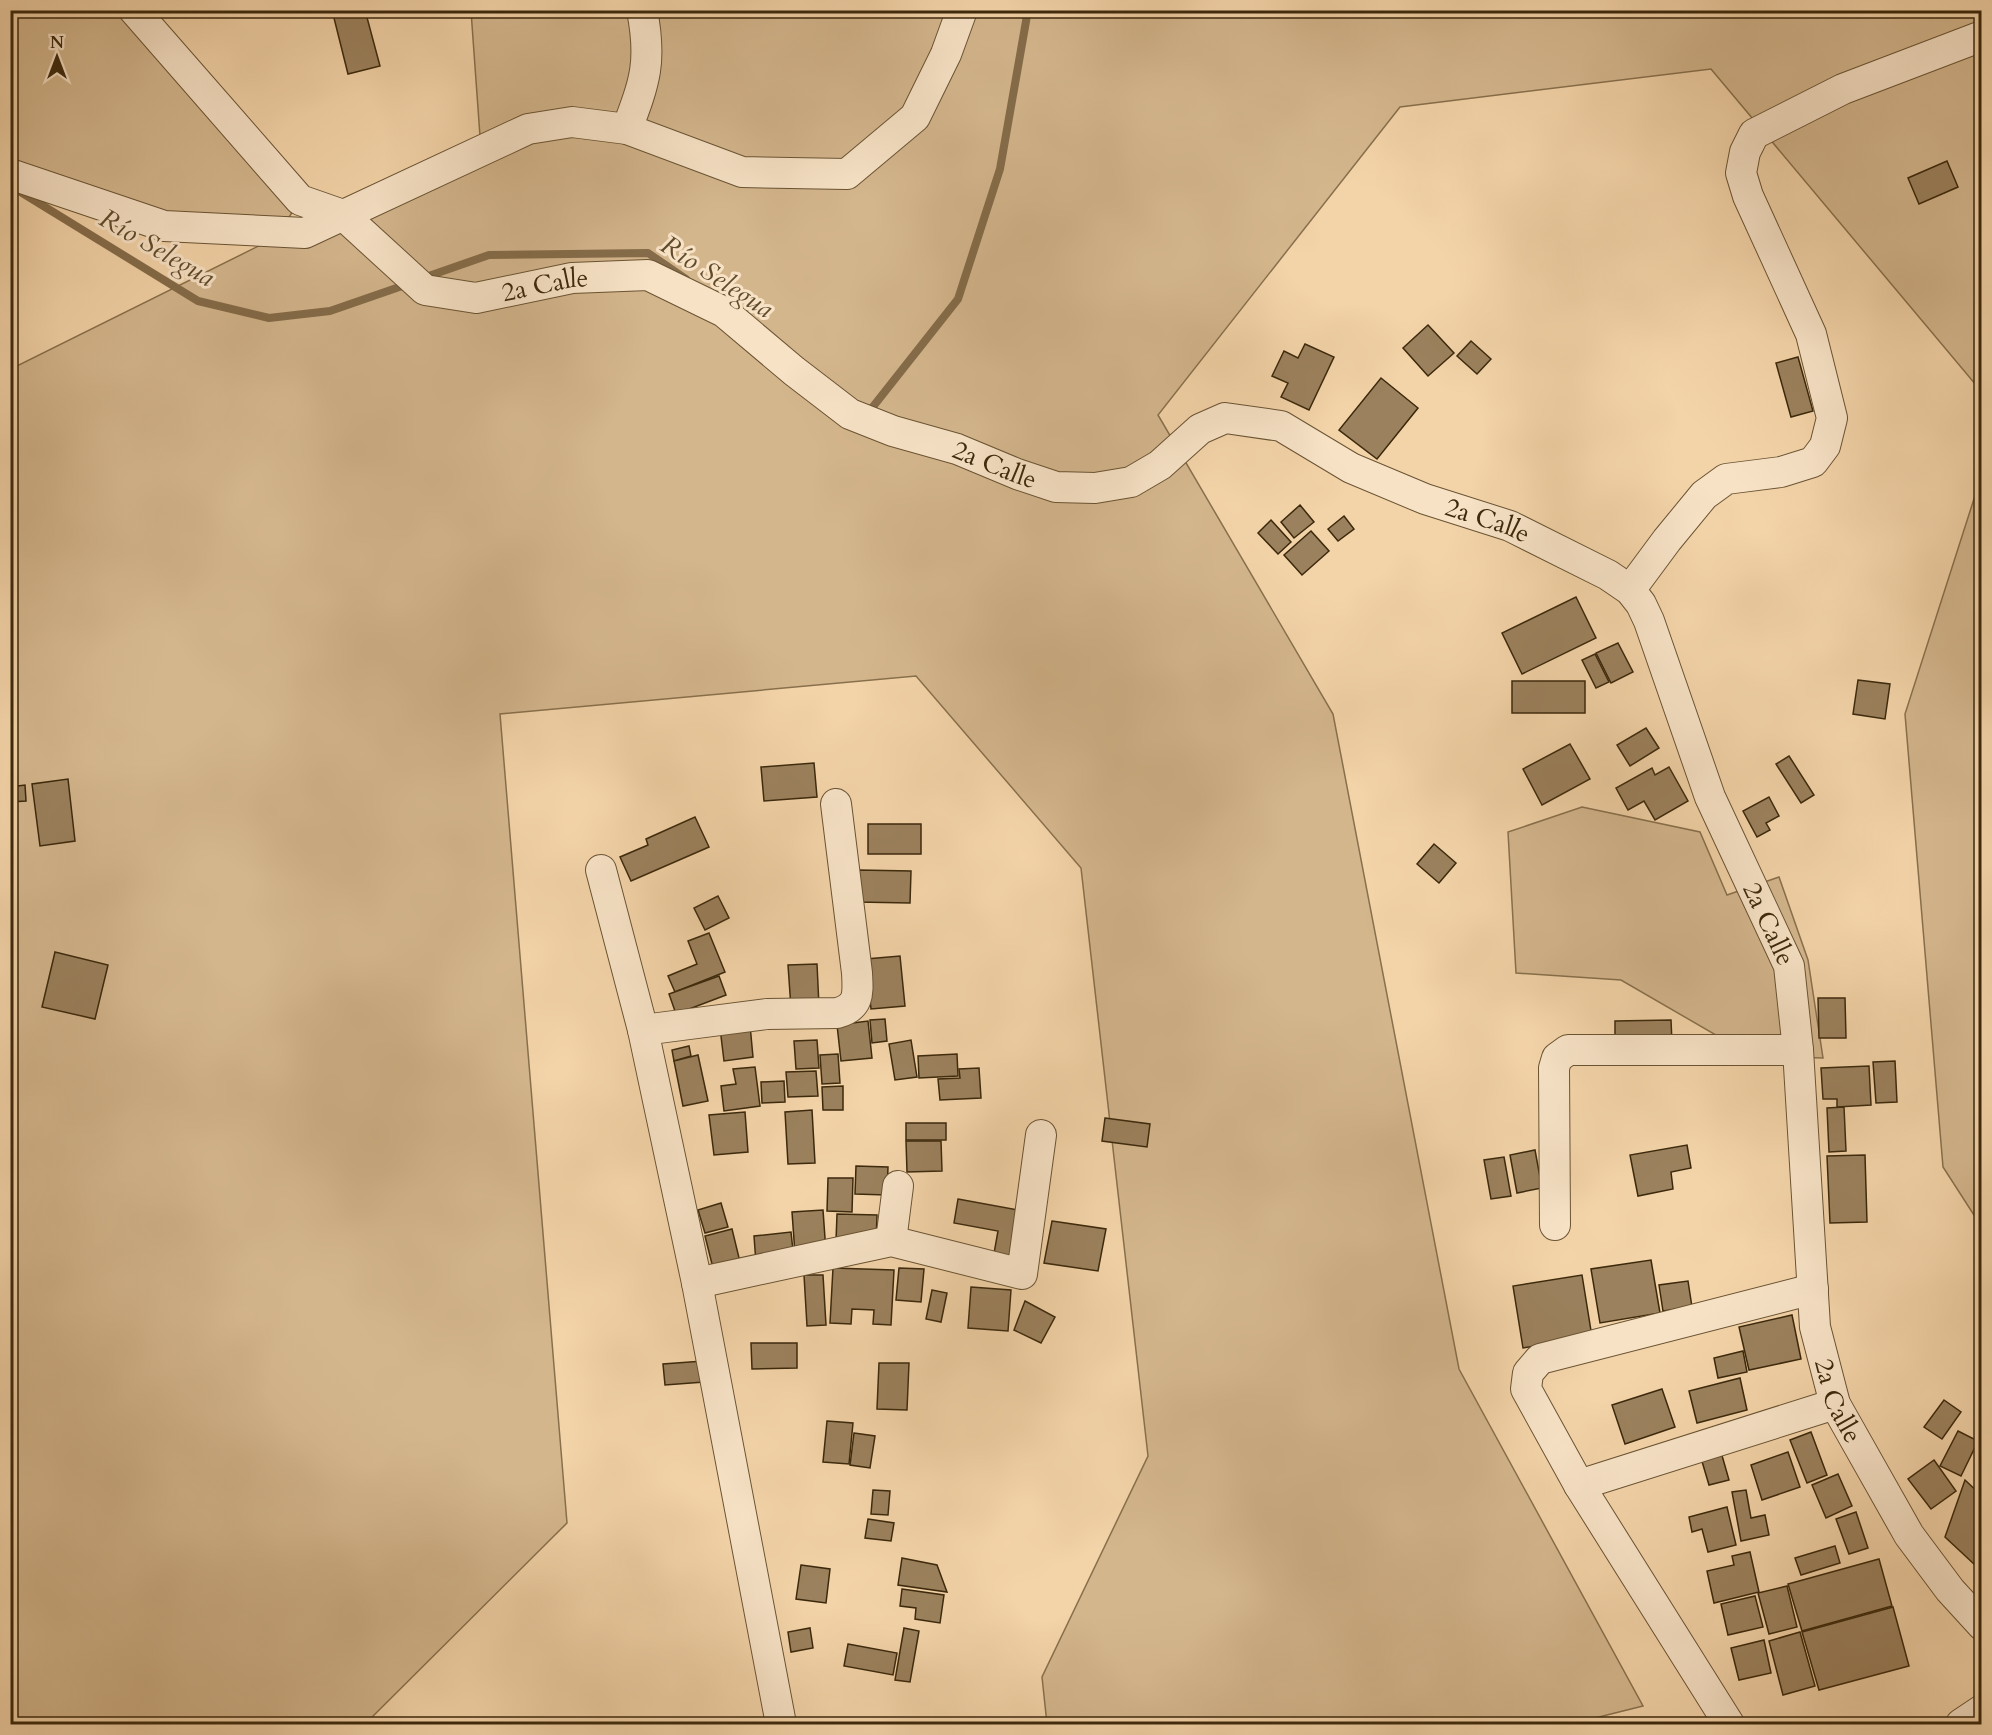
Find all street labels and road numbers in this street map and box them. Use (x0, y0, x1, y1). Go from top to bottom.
street label: 2a Calle (498, 260, 589, 310)
street label: 2a Calle (948, 432, 1041, 497)
street label: 2a Calle (1441, 489, 1536, 551)
street label: 2a Calle (1735, 877, 1804, 971)
street label: 2a Calle (1806, 1355, 1871, 1449)

